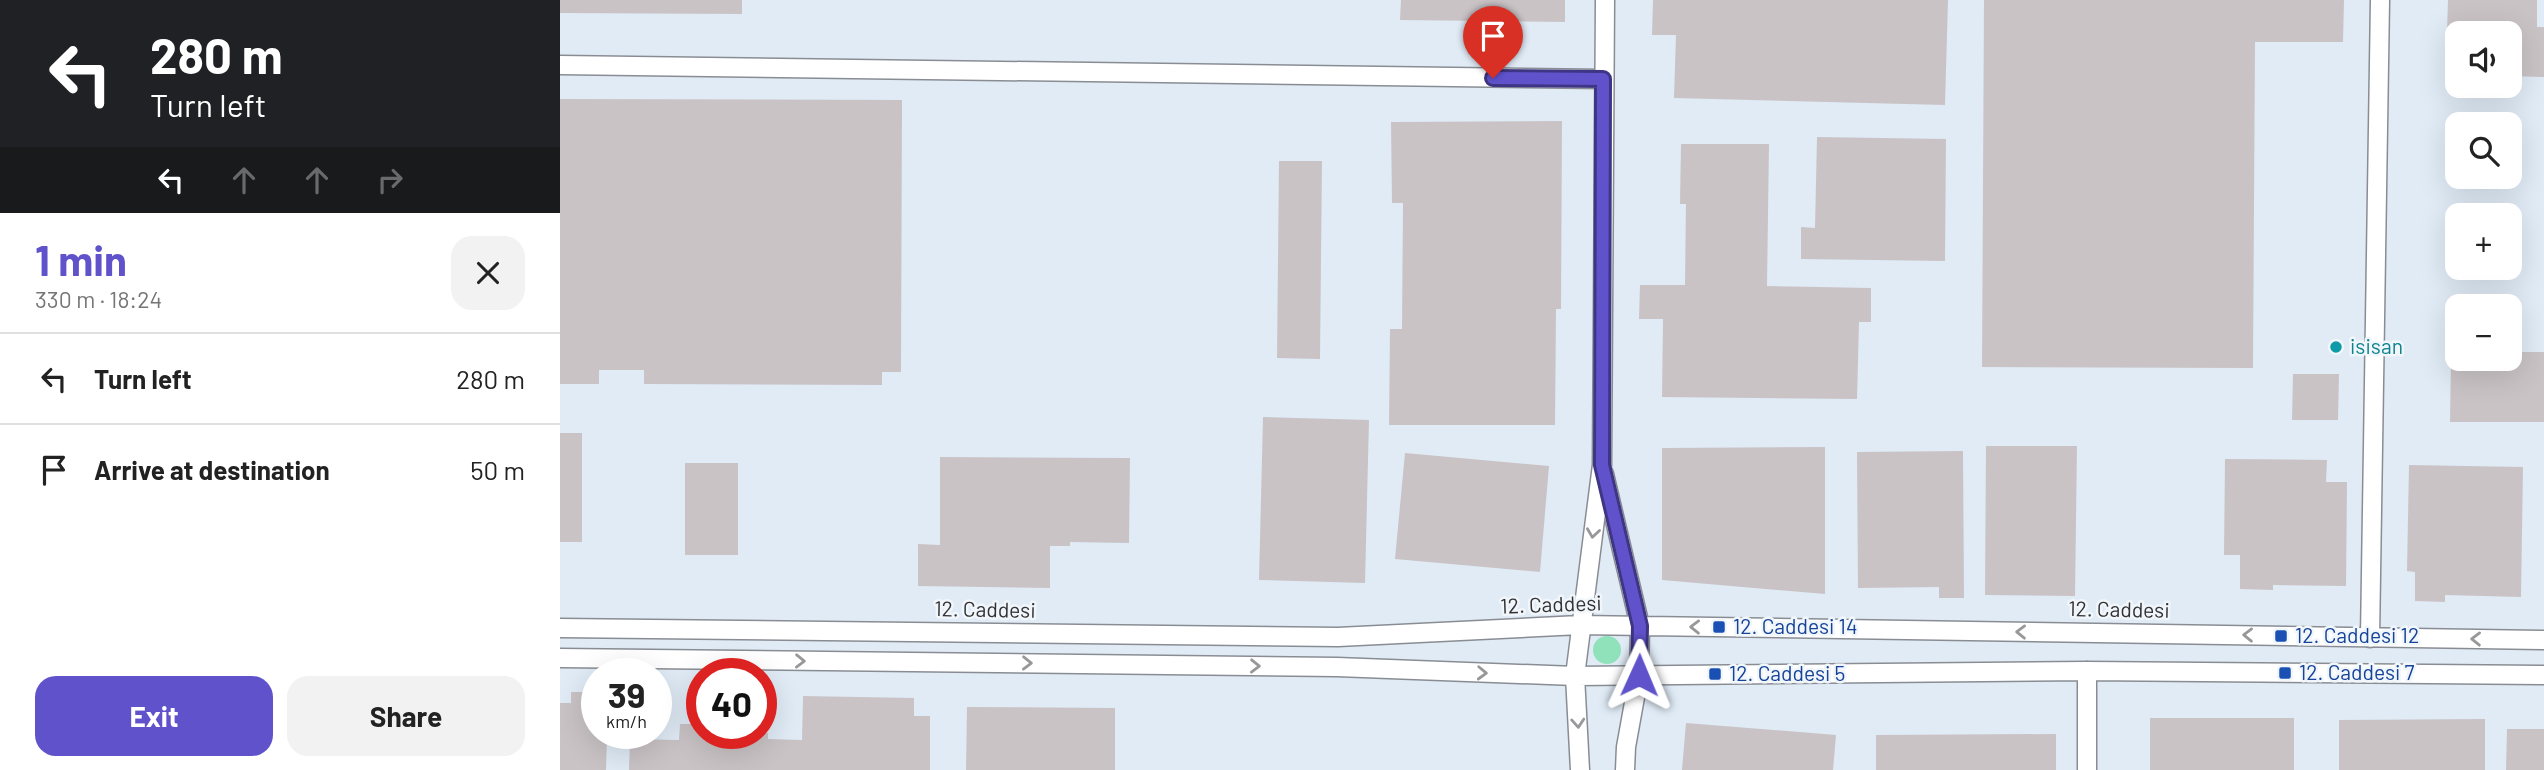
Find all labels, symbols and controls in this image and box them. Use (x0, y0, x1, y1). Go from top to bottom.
pin (1463, 6, 1523, 78)
icon: arrive (1474, 17, 1512, 55)
map controls (2445, 21, 2522, 371)
button: sound (2445, 21, 2522, 98)
text: 280 m (150, 25, 283, 84)
icon: left (35, 28, 126, 119)
text: Turn left (150, 85, 267, 123)
button: search (2445, 112, 2522, 189)
icon: left (152, 161, 190, 199)
icon: ahead (225, 161, 263, 199)
icon: ahead (298, 161, 336, 199)
icon: right (371, 161, 409, 199)
button: + (2445, 203, 2522, 280)
text: 1 min (35, 234, 127, 284)
button: close (451, 236, 525, 310)
text: 330 m · 18:24 (35, 285, 162, 313)
button: − (2445, 294, 2522, 371)
place label: isisan (2350, 333, 2403, 358)
marker: isisan (2328, 339, 2344, 355)
icon: left (35, 360, 73, 398)
text: Turn left (94, 363, 192, 394)
text: 280 m (456, 363, 525, 394)
icon: arrive (35, 451, 73, 489)
text: Arrive at destination (94, 454, 330, 485)
text: 50 m (470, 454, 525, 485)
one-way arrow (1585, 527, 1600, 538)
street label: 12. Caddesi (1500, 589, 1602, 618)
street label: 12. Caddesi (934, 595, 1036, 622)
street label: 12. Caddesi (2068, 595, 2170, 622)
place label: 12. Caddesi 14 (1733, 613, 1858, 638)
one-way arrow (1690, 619, 1701, 634)
marker: 12. Caddesi 14 (1711, 619, 1727, 635)
place label: 12. Caddesi 12 (2295, 622, 2419, 647)
one-way arrow (2015, 624, 2026, 639)
one-way arrow (2243, 627, 2253, 643)
marker: 12. Caddesi 12 (2273, 628, 2289, 644)
one-way arrow (2470, 631, 2481, 647)
position arrow (1602, 638, 1676, 712)
one-way arrow (795, 653, 805, 669)
one-way arrow (1022, 656, 1033, 671)
speed limit sign: 40 (686, 658, 777, 749)
one-way arrow (1250, 658, 1260, 674)
place label: 12. Caddesi 7 (2299, 659, 2415, 684)
place label: 12. Caddesi 5 (1729, 660, 1845, 685)
one-way arrow (1477, 665, 1488, 680)
marker: 12. Caddesi 7 (2277, 665, 2293, 681)
marker: 12. Caddesi 5 (1707, 666, 1723, 682)
text: 39 (608, 673, 645, 715)
button: Exit (35, 676, 273, 756)
button: Share (287, 676, 525, 756)
text: km/h (606, 710, 647, 732)
one-way arrow (1571, 718, 1586, 729)

